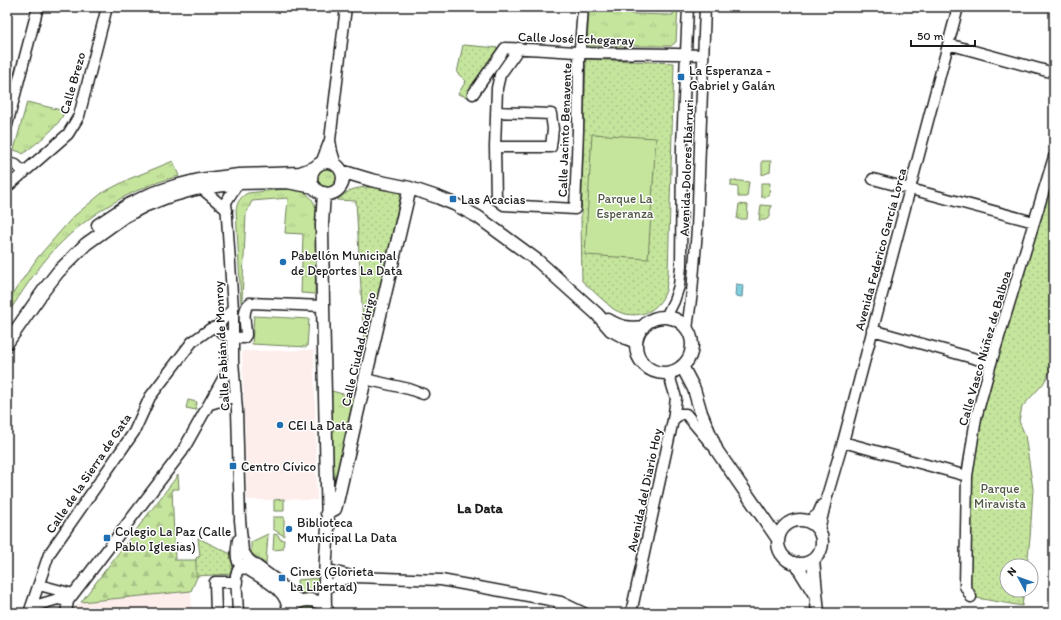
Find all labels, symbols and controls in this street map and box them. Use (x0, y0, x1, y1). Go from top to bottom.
scale bar (911, 22, 975, 48)
street label: Calle José Echegaray (518, 29, 634, 48)
text: 50 m (917, 29, 943, 43)
street label: Calle Brezo (56, 50, 89, 116)
street label: Calle Jacinto Benavente (555, 63, 574, 197)
place label: La Esperanza - Gabriel y Galán (689, 63, 776, 93)
marker: La Esperanza - Gabriel y Galán (676, 72, 686, 82)
street label: Avenida Dolores Ibárruri (677, 99, 696, 237)
street label: Avenida Federico García Lorca (852, 166, 910, 332)
park label: Parque La Esperanza (596, 191, 654, 221)
place label: Las Acacias (461, 192, 526, 207)
marker: Las Acacias (448, 194, 458, 204)
place label: Pabellón Municipal de Deportes La Data (291, 248, 403, 278)
marker: Pabellón Municipal de Deportes La Data (278, 257, 288, 267)
street label: Calle Vasco Núñez de Balboa (955, 268, 1014, 428)
street label: Calle Fabián de Monroy (211, 280, 232, 411)
street label: Calle Ciudad Rodrigo (338, 290, 379, 408)
street label: Calle de la Sierra de Gata (43, 410, 134, 536)
place label: CEI La Data (288, 418, 353, 433)
marker: CEI La Data (275, 420, 285, 430)
street label: Avenida del Diario Hoy (624, 427, 665, 553)
place label: Centro Cívico (241, 459, 316, 474)
marker: Centro Cívico (228, 461, 238, 471)
park label: Parque Miravista (974, 481, 1026, 511)
district label: La Data (457, 500, 504, 517)
place label: Biblioteca Municipal La Data (297, 515, 397, 545)
place label: Colegio La Paz (Calle Pablo Iglesias) (115, 524, 231, 554)
marker: Biblioteca Municipal La Data (284, 524, 294, 534)
marker: Colegio La Paz (Calle Pablo Iglesias) (102, 533, 112, 543)
north arrow (999, 558, 1039, 598)
place label: Cines (Glorieta La Libertad) (290, 564, 374, 594)
text: N (1004, 565, 1019, 579)
marker: Cines (Glorieta La Libertad) (277, 573, 287, 583)

